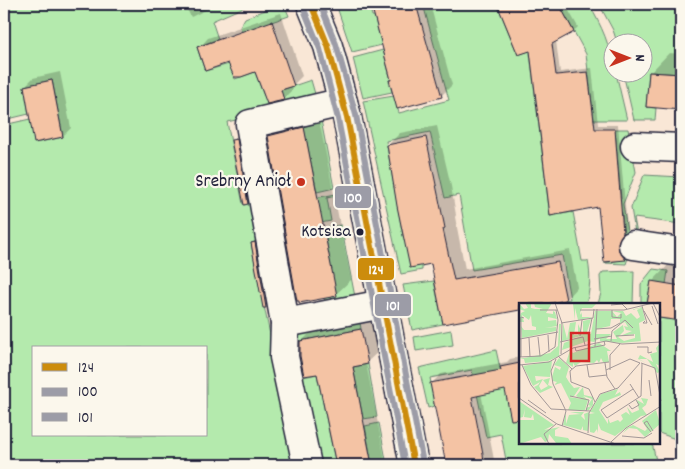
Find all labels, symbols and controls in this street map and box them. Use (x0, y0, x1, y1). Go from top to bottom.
north arrow (602, 32, 652, 82)
text: N (629, 55, 649, 62)
place label: Srebrny Anioł (195, 169, 291, 196)
marker: Srebrny Anioł (295, 176, 307, 188)
line badge: 100 (334, 185, 372, 209)
text: 100 (344, 189, 362, 209)
place label: Kotsisa (301, 220, 352, 245)
marker: Kotsisa (355, 227, 365, 237)
line badge: 124 (357, 257, 395, 281)
text: 124 (369, 261, 384, 281)
line badge: 101 (374, 293, 412, 317)
text: 101 (386, 297, 400, 317)
inset map (519, 303, 660, 444)
legend (32, 346, 208, 436)
text: 124 (78, 358, 94, 380)
text: 100 (78, 382, 98, 404)
text: 101 (78, 408, 93, 430)

